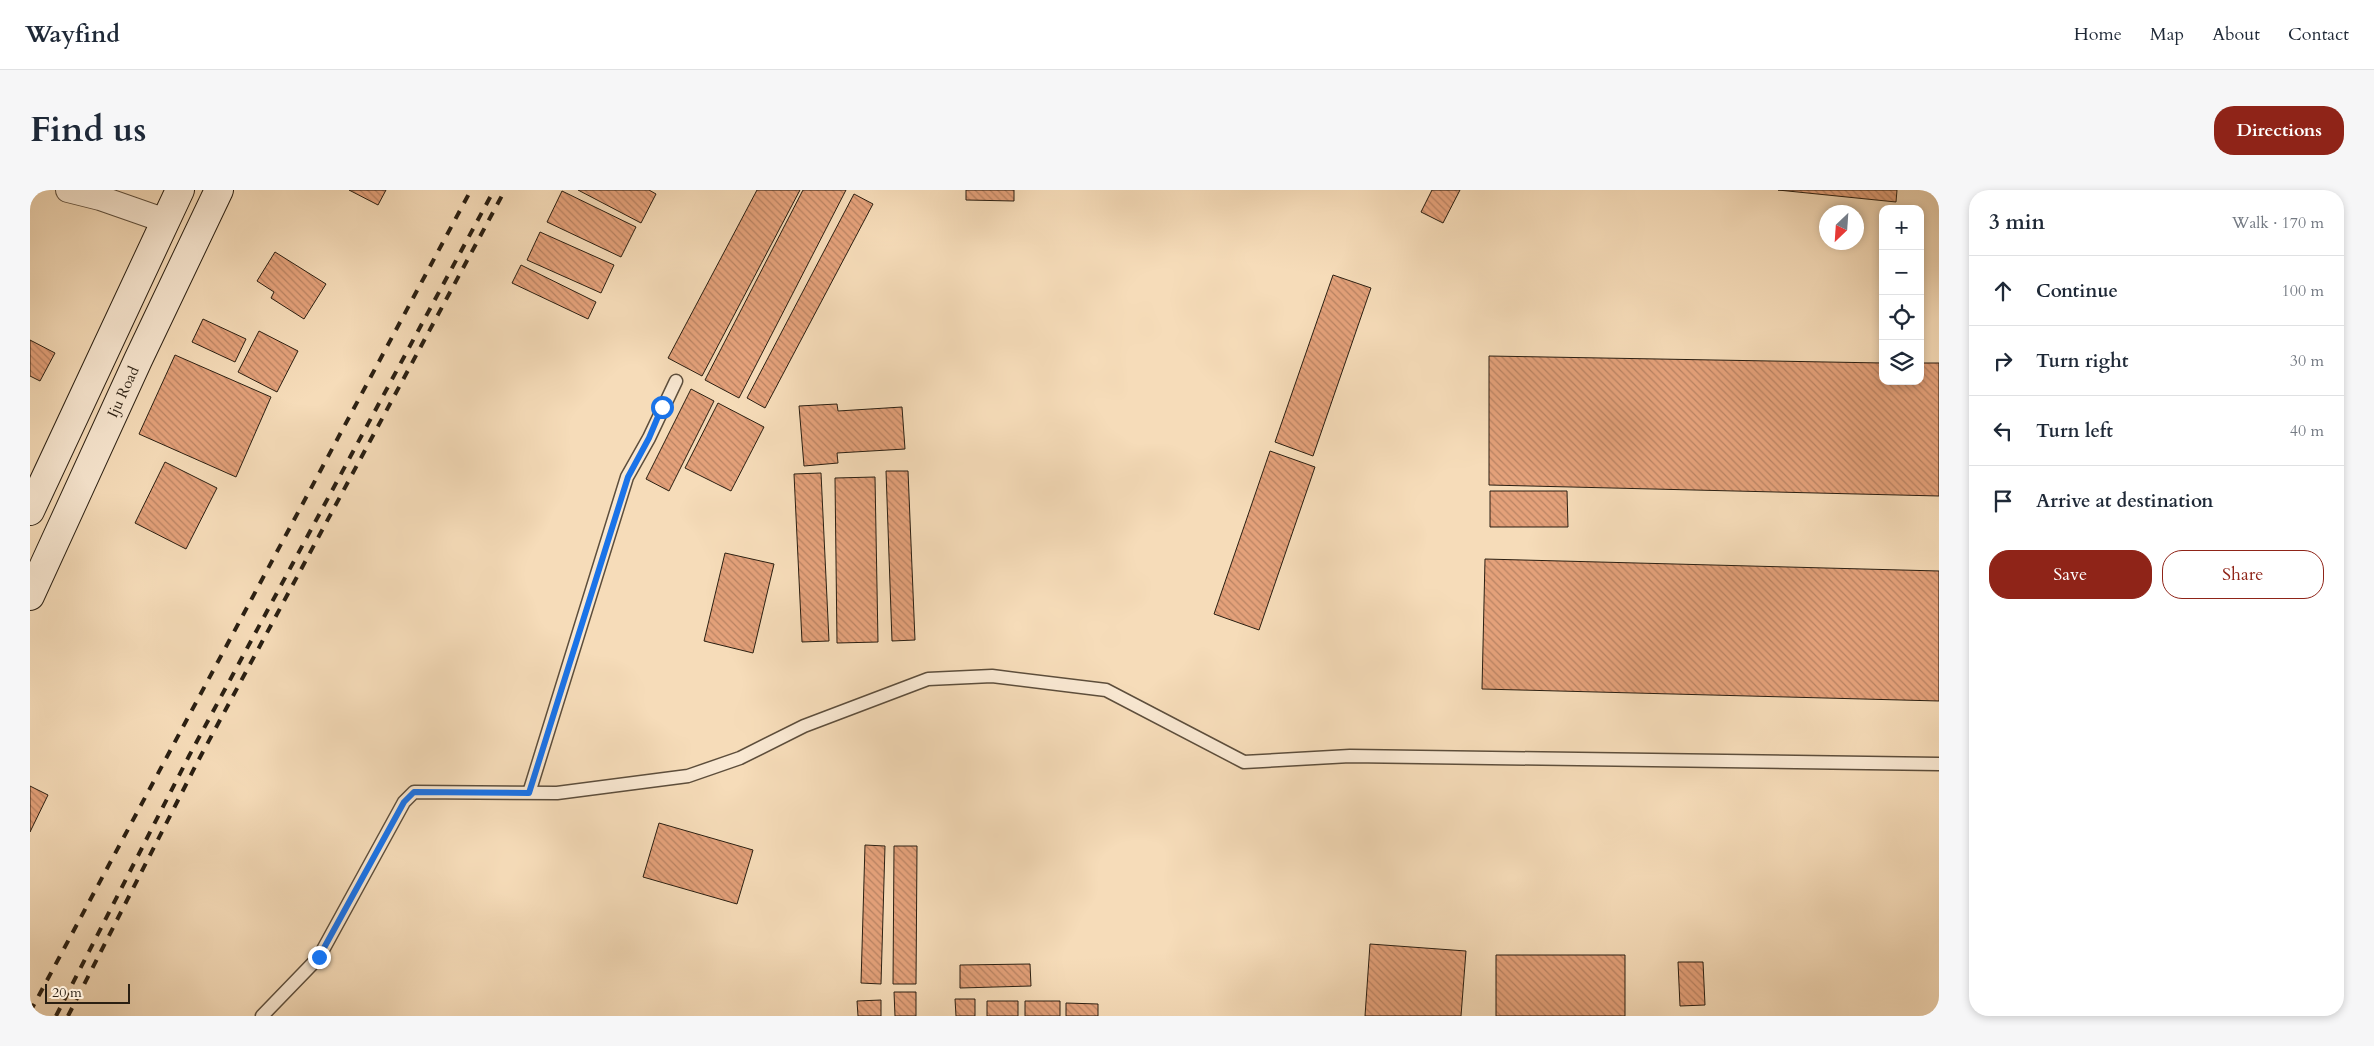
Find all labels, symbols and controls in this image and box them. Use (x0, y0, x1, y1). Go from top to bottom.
text: Wayfind (25, 18, 120, 51)
text: Home (2074, 22, 2122, 47)
text: Map (2150, 22, 2184, 47)
text: About (2212, 22, 2260, 47)
text: Contact (2288, 22, 2349, 47)
text: Find us (30, 106, 146, 154)
button: Directions (2214, 106, 2344, 155)
north arrow (1819, 205, 1864, 250)
map controls (1879, 205, 1924, 385)
button: + (1879, 205, 1924, 250)
text: 3 min (1989, 208, 2045, 237)
text: Walk · 170 m (2232, 212, 2324, 234)
button: − (1879, 250, 1924, 295)
icon: ahead (1989, 277, 2017, 305)
text: Continue (2036, 278, 2118, 304)
text: 100 m (2282, 280, 2324, 302)
button: locate (1879, 295, 1924, 340)
button: layers (1879, 340, 1924, 385)
icon: right (1989, 347, 2017, 375)
text: Turn right (2036, 348, 2128, 374)
text: 30 m (2290, 350, 2324, 372)
street label: Iju Road (102, 363, 144, 421)
route start (651, 396, 674, 419)
icon: left (1989, 417, 2017, 445)
text: Turn left (2036, 418, 2113, 444)
text: 40 m (2290, 420, 2324, 442)
icon: arrive (1989, 487, 2017, 515)
text: Arrive at destination (2036, 488, 2213, 514)
button: Save (1989, 550, 2152, 599)
button: Share (2162, 550, 2324, 599)
route end (308, 946, 331, 969)
scale bar (45, 981, 130, 1004)
text: 20 m (52, 983, 82, 1002)

